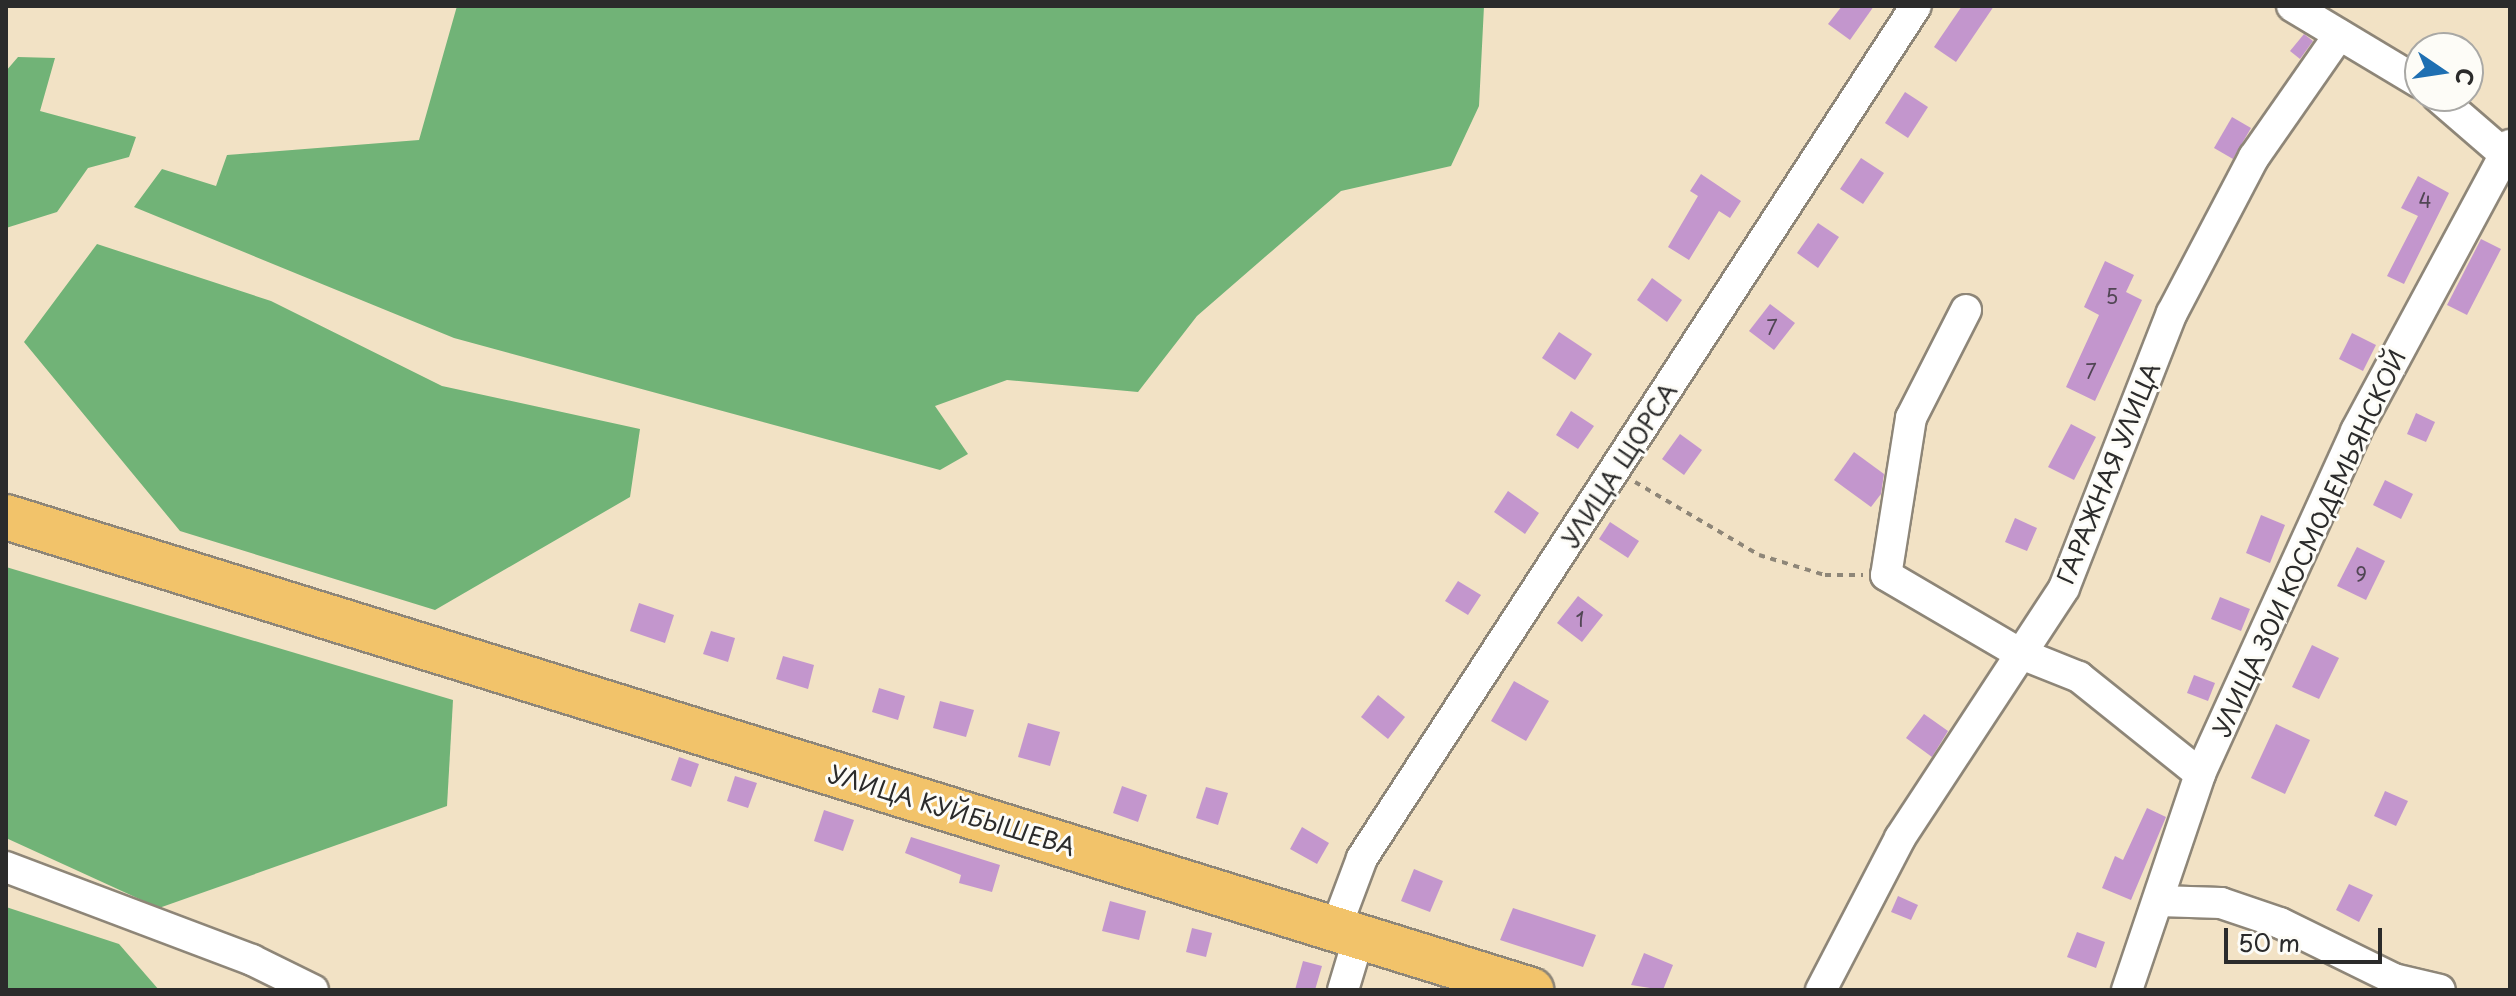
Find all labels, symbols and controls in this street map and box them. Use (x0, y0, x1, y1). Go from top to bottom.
north arrow (2404, 32, 2484, 112)
text: С (2448, 65, 2484, 89)
house number: 4 (2418, 188, 2432, 212)
house number: 5 (2106, 284, 2118, 308)
house number: 7 (1766, 315, 1778, 339)
street label: УЛИЦА ЗОИ КОСМОДЕМЬЯНСКОЙ (2206, 343, 2412, 743)
street label: ГАРАЖНАЯ УЛИЦА (2050, 358, 2166, 588)
house number: 7 (2085, 359, 2097, 383)
street label: УЛИЦА ЩОРСА (1554, 376, 1684, 554)
house number: 9 (2355, 562, 2367, 586)
house number: 1 (1576, 607, 1584, 631)
street label: УЛИЦА КУЙБЫШЕВА (825, 759, 1079, 861)
scale bar (2228, 912, 2386, 962)
text: 50 m (2238, 924, 2300, 960)

